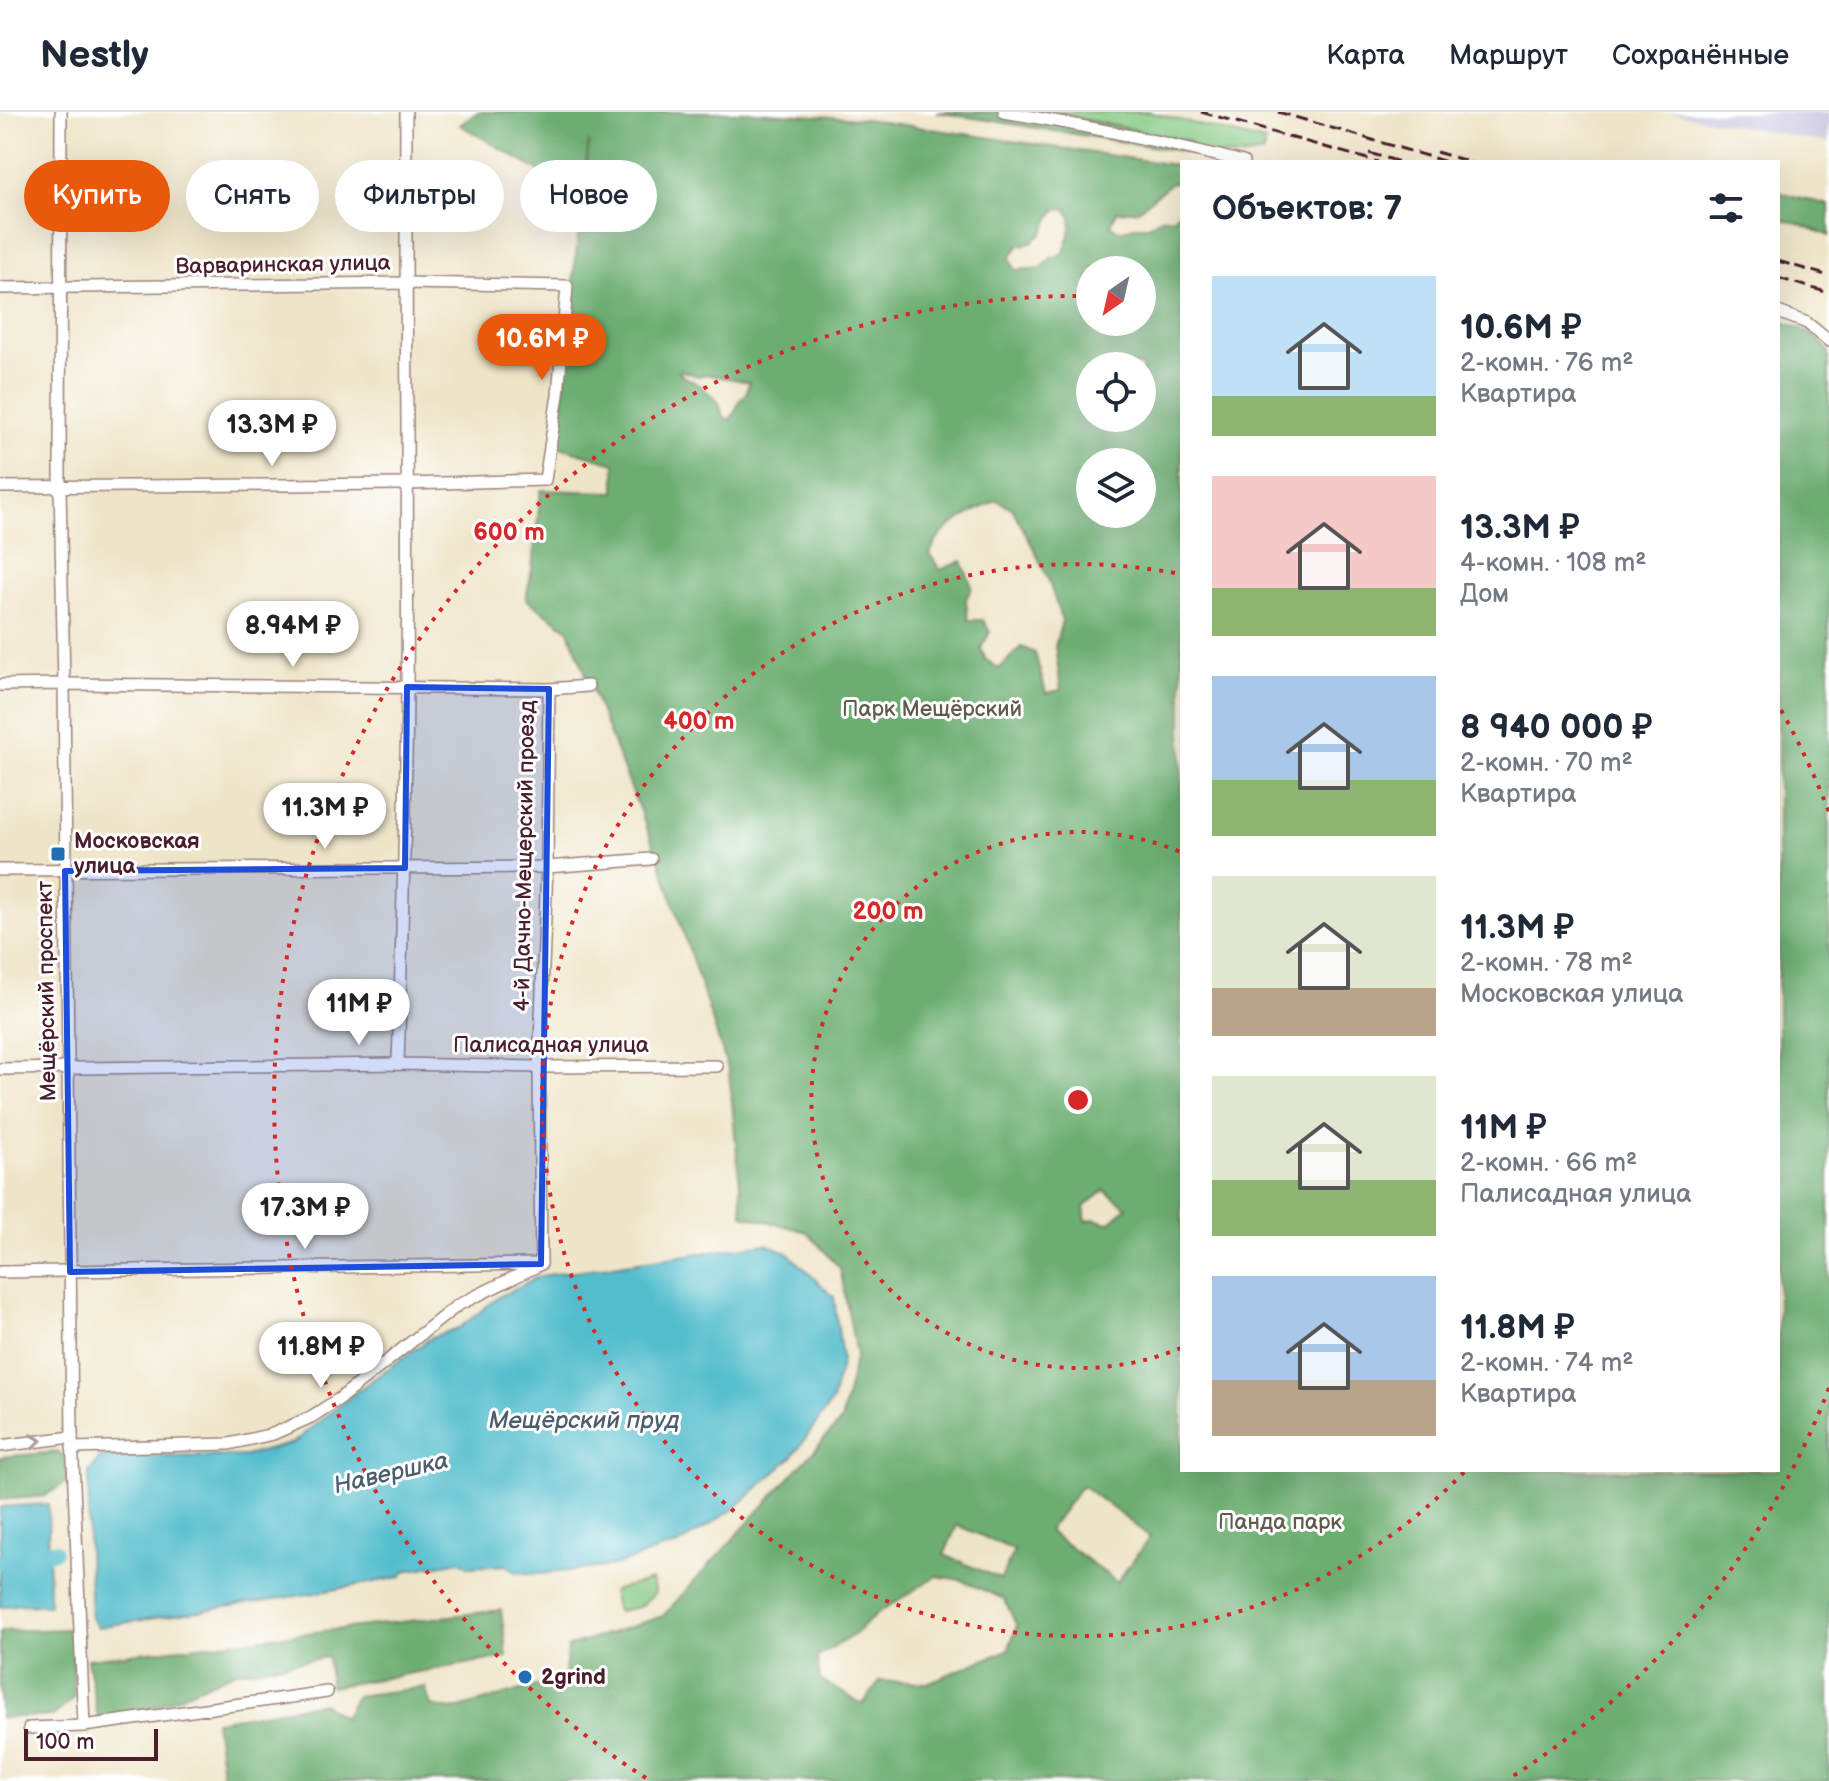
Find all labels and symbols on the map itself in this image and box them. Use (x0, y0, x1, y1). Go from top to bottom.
street label: Варваринская улица (175, 250, 391, 280)
north arrow (1076, 256, 1156, 336)
pin: 10.6M ₽ (468, 314, 616, 382)
pin: 13.3M ₽ (198, 400, 346, 468)
text: 600 m (473, 518, 545, 547)
pin: 8.94M ₽ (219, 601, 367, 669)
park label: Парк Мещёрский (842, 696, 1022, 723)
street label: 4-й Дачно-Мещерский проезд (509, 700, 541, 1012)
text: 400 m (664, 707, 735, 736)
pin: 11.3M ₽ (251, 783, 399, 851)
place label: Московская улица (74, 828, 200, 880)
marker: Московская улица (49, 845, 67, 863)
street label: Мещёрский проспект (32, 880, 62, 1102)
text: 200 m (853, 897, 923, 926)
pin: 11M ₽ (303, 979, 415, 1047)
street label: Палисадная улица (453, 1032, 649, 1059)
centre of rings (1064, 1086, 1092, 1114)
pin: 17.3M ₽ (231, 1183, 379, 1251)
pin: 11.8M ₽ (247, 1322, 395, 1390)
water label: Мещёрский пруд (488, 1406, 680, 1435)
one-way arrow (30, 1433, 43, 1450)
water label: Навершка (331, 1446, 451, 1500)
park label: Панда парк (1218, 1509, 1342, 1536)
place label: 2grind (541, 1664, 606, 1691)
marker: 2grind (516, 1668, 534, 1686)
scale bar (24, 1725, 158, 1761)

